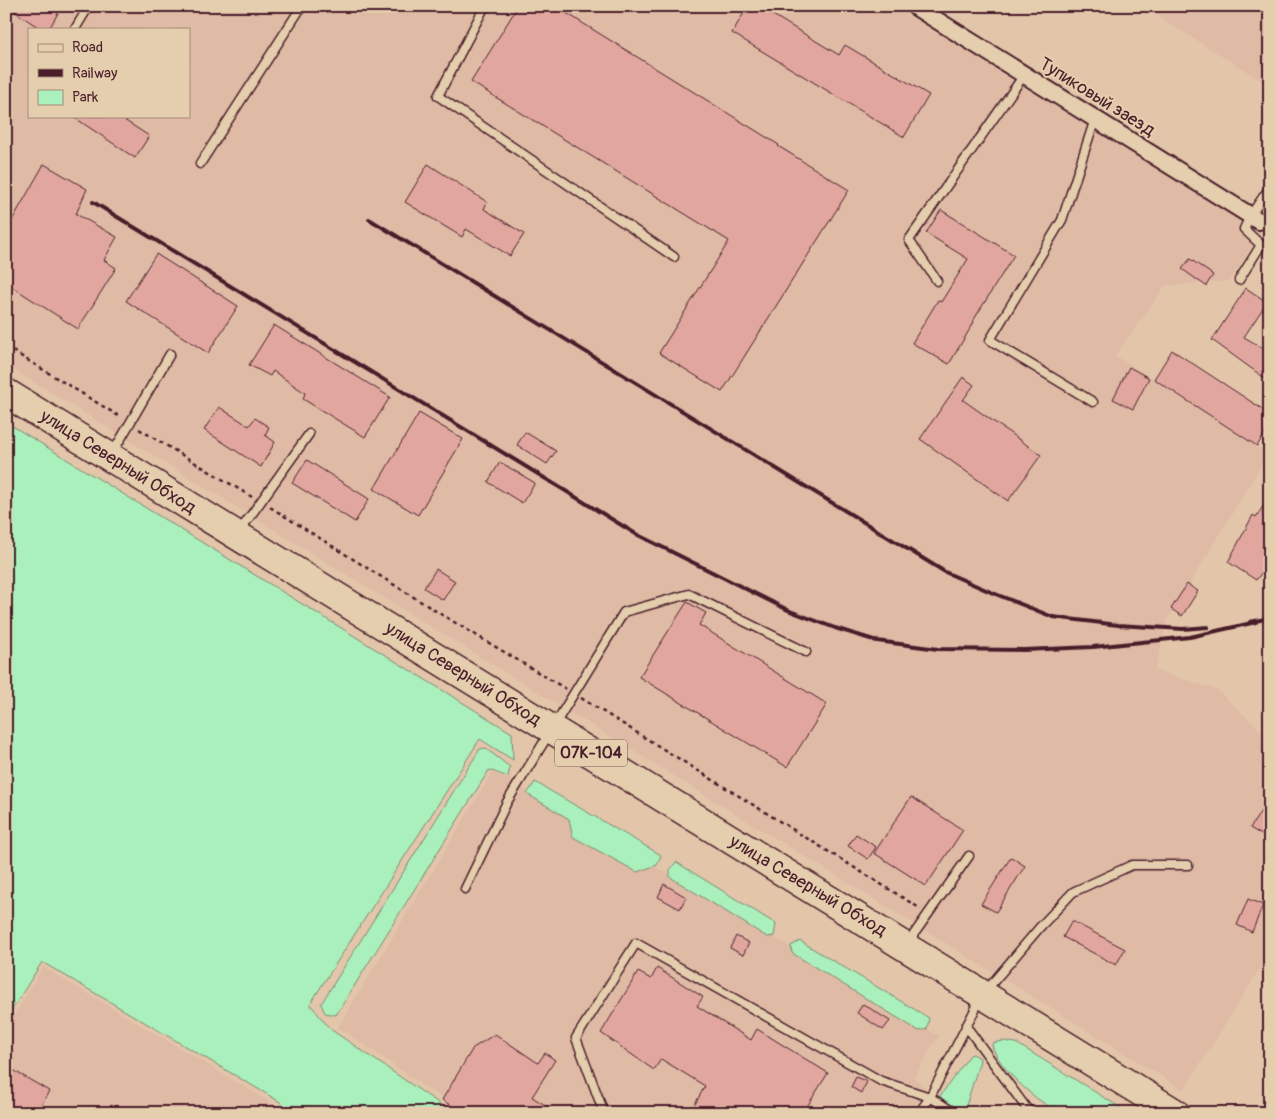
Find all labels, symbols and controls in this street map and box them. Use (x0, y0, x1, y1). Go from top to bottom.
legend (28, 28, 190, 118)
text: Road (72, 38, 103, 57)
street label: Тупиковый заезд (1035, 52, 1159, 142)
text: Railway (72, 64, 118, 83)
text: Park (72, 88, 99, 107)
street label: улица Северный Обход (35, 404, 200, 519)
street label: улица Северный Обход (380, 616, 545, 731)
road number: 07К-104 (555, 740, 627, 766)
street label: улица Северный Обход (724, 829, 891, 942)

